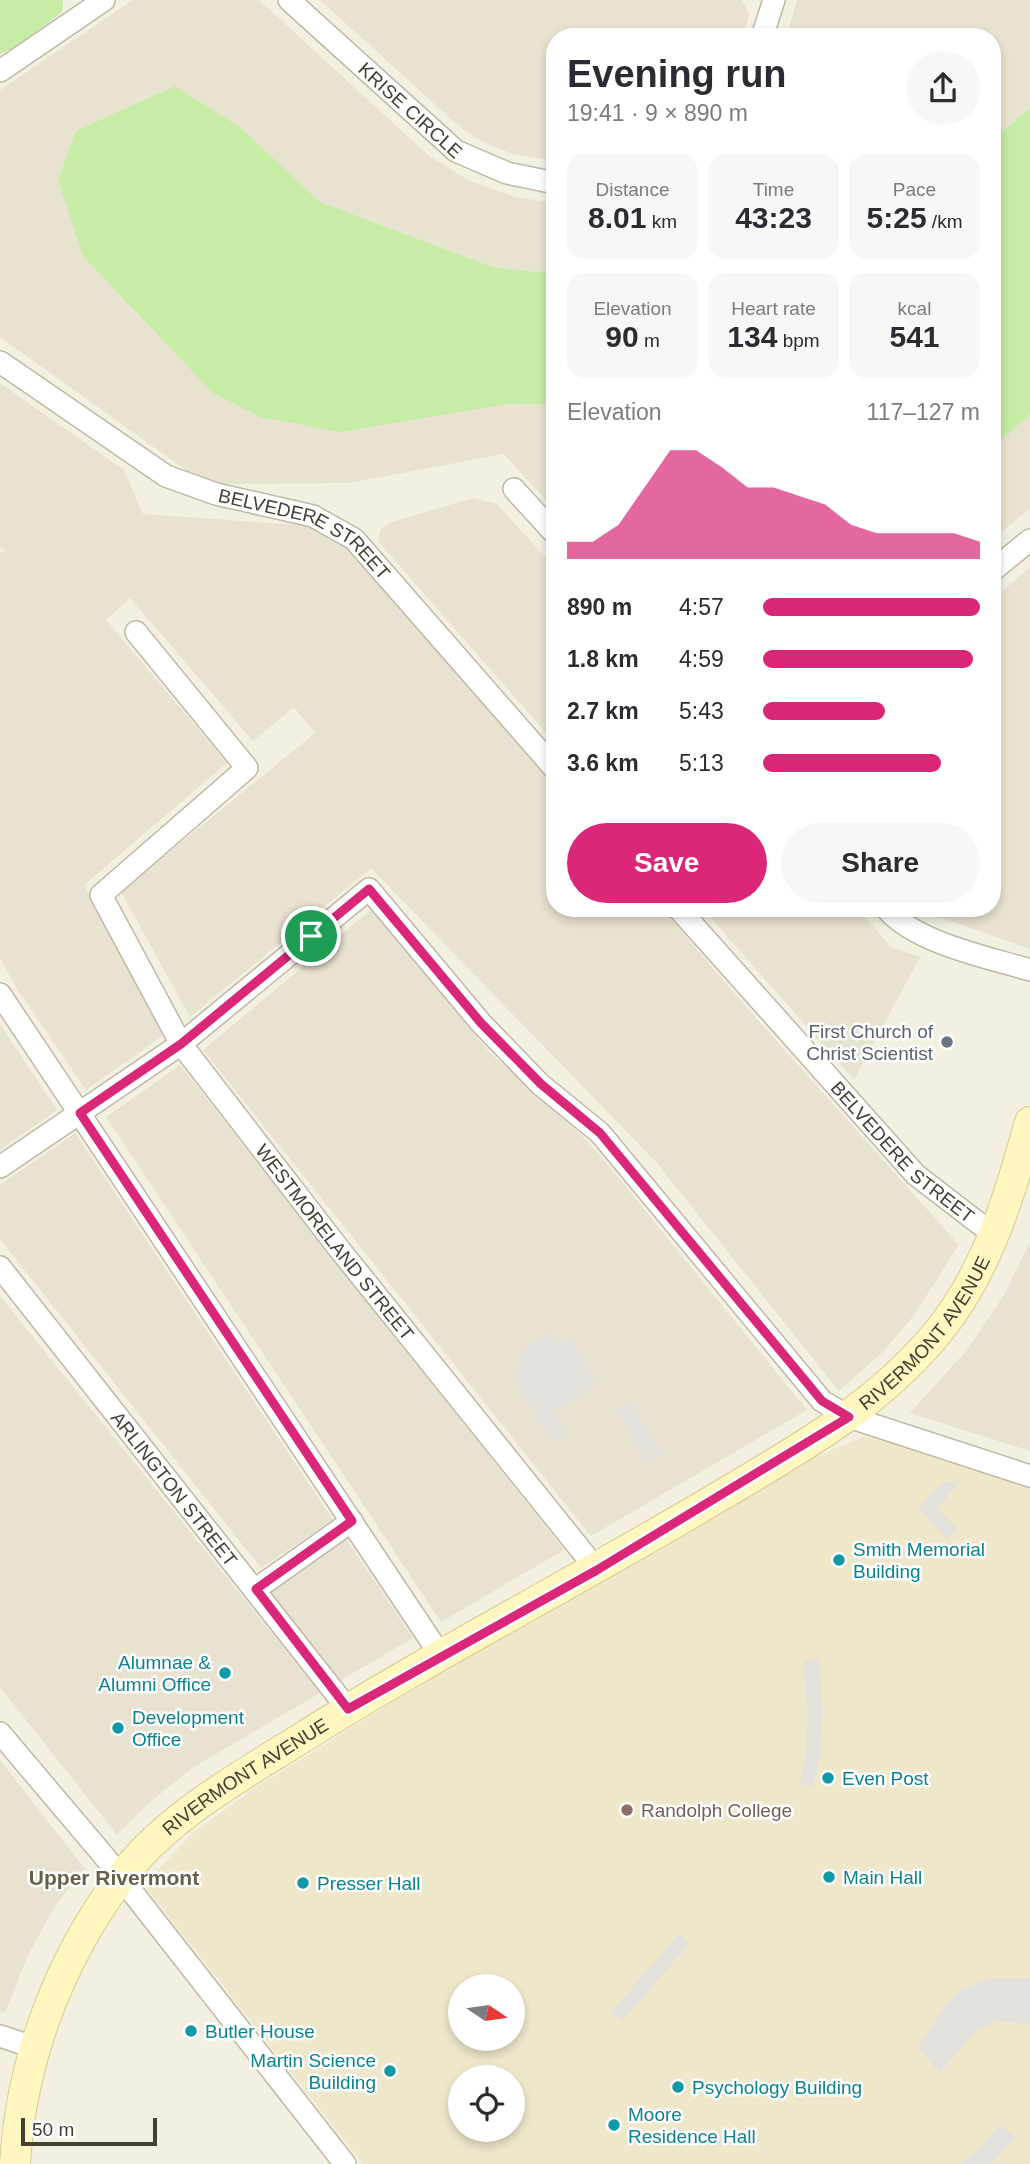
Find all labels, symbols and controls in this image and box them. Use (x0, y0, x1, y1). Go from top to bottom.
button: share (906, 51, 980, 125)
text: Evening run (567, 53, 787, 95)
street label: KRISE CIRCLE (354, 58, 466, 162)
text: 19:41 · 9 × 890 m (567, 100, 748, 126)
text: Distance (596, 179, 669, 200)
text: Time (753, 179, 794, 200)
text: Pace (893, 179, 936, 200)
text: 8.01 (588, 201, 646, 234)
text: 43:23 (735, 201, 812, 234)
text: 5:25 (867, 201, 927, 234)
text: km (646, 211, 677, 232)
text: /km (927, 211, 962, 232)
text: Elevation (593, 298, 672, 319)
text: Heart rate (731, 298, 816, 319)
text: kcal (898, 298, 931, 319)
text: 90 (605, 320, 639, 353)
text: 134 (727, 320, 777, 353)
text: 541 (889, 320, 940, 353)
text: m (639, 330, 660, 351)
text: bpm (777, 330, 820, 351)
text: Elevation (567, 399, 662, 425)
text: 117–127 m (867, 399, 980, 425)
street label: BELVEDERE STREET (216, 485, 394, 584)
text: 890 m (567, 594, 632, 620)
text: 4:57 (679, 594, 724, 620)
text: 1.8 km (567, 646, 639, 672)
text: 4:59 (679, 646, 724, 672)
text: 2.7 km (567, 698, 639, 724)
text: 5:43 (679, 698, 724, 724)
text: 3.6 km (567, 750, 639, 776)
text: 5:13 (679, 750, 724, 776)
button: Save (567, 823, 767, 903)
button: Share (781, 823, 980, 903)
pin (281, 906, 341, 966)
icon: arrive (292, 917, 330, 955)
place label: First Church of Christ Scientist (806, 1021, 934, 1064)
marker: First Church of Christ Scientist (939, 1034, 955, 1050)
street label: BELVEDERE STREET (826, 1077, 979, 1227)
street label: WESTMORELAND STREET (251, 1140, 418, 1345)
street label: RIVERMONT AVENUE (855, 1253, 994, 1414)
street label: ARLINGTON STREET (107, 1407, 242, 1571)
place label: Smith Memorial Building (853, 1539, 985, 1582)
marker: Smith Memorial Building (831, 1552, 847, 1568)
place label: Alumnae & Alumni Office (98, 1652, 211, 1695)
marker: Alumnae & Alumni Office (217, 1665, 233, 1681)
place label: Development Office (132, 1707, 245, 1750)
street label: RIVERMONT AVENUE (158, 1714, 332, 1839)
marker: Development Office (110, 1720, 126, 1736)
place label: Even Post (842, 1768, 929, 1789)
marker: Even Post (820, 1770, 836, 1786)
place label: Randolph College (641, 1800, 792, 1821)
marker: Randolph College (619, 1802, 635, 1818)
district label: Upper Rivermont (29, 1866, 199, 1889)
place label: Main Hall (843, 1867, 922, 1888)
marker: Main Hall (821, 1869, 837, 1885)
place label: Presser Hall (317, 1873, 420, 1894)
marker: Presser Hall (295, 1875, 311, 1891)
north arrow (448, 1974, 525, 2051)
map controls (448, 1974, 525, 2142)
place label: Butler House (205, 2021, 315, 2042)
marker: Butler House (183, 2023, 199, 2039)
place label: Martin Science Building (250, 2050, 376, 2093)
marker: Martin Science Building (382, 2063, 398, 2079)
button: locate (448, 2065, 525, 2142)
place label: Psychology Building (692, 2077, 862, 2098)
marker: Psychology Building (670, 2079, 686, 2095)
place label: Moore Residence Hall (628, 2104, 756, 2147)
scale bar (21, 2115, 158, 2147)
marker: Moore Residence Hall (606, 2117, 622, 2133)
text: 50 m (32, 2119, 74, 2140)

